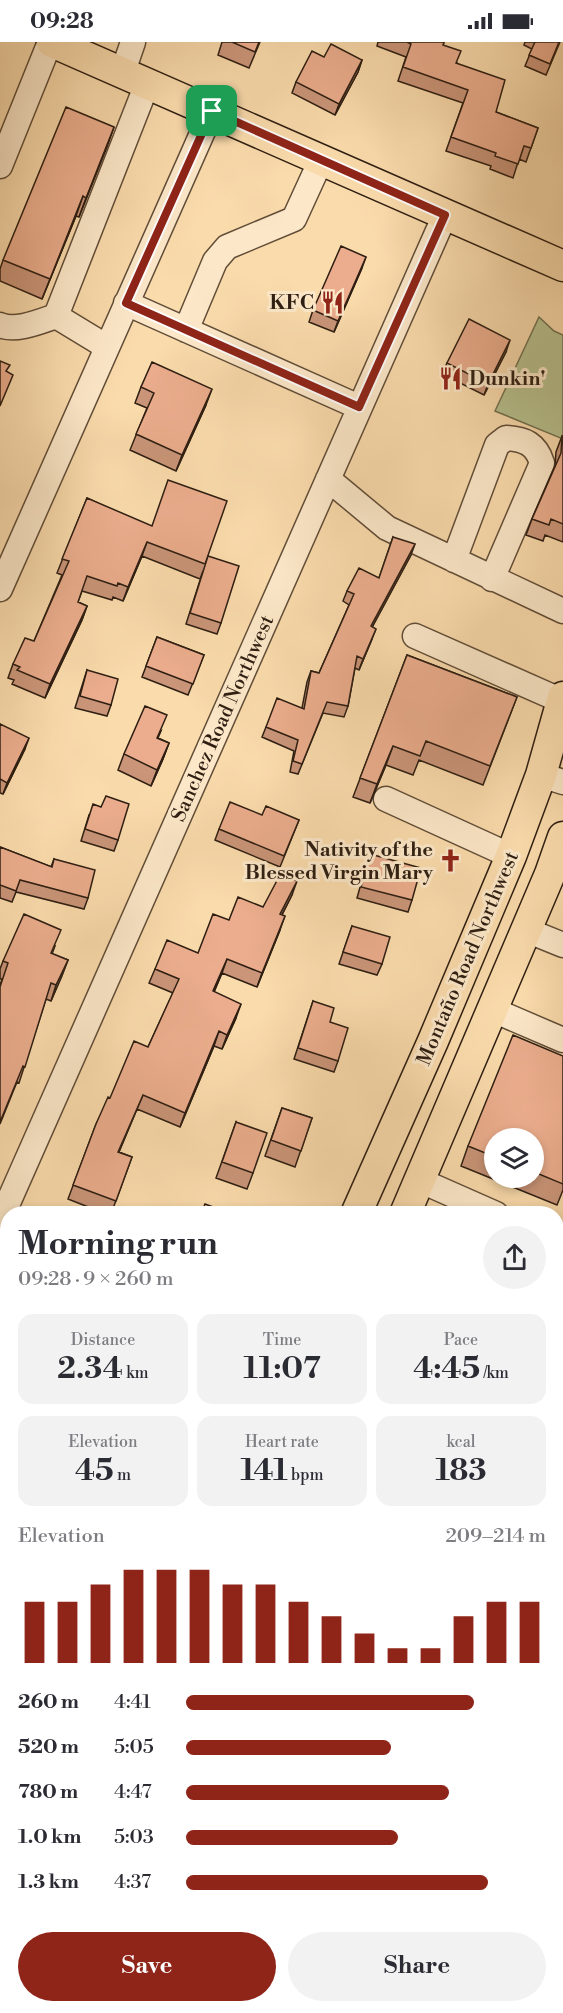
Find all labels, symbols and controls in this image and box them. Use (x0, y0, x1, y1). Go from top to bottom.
text: 09:28 (30, 8, 94, 35)
pin (186, 85, 237, 136)
icon: arrive (195, 94, 228, 127)
restaurant icon: KFC (319, 289, 345, 315)
place label: KFC (270, 291, 314, 316)
restaurant icon: Dunkin' (438, 365, 464, 391)
place label: Dunkin' (469, 367, 546, 392)
street label: Sanchez Road Northwest (166, 611, 280, 826)
place label: Nativity of the Blessed Virgin Mary (245, 838, 434, 886)
church icon: Nativity of the Blessed Virgin Mary (438, 847, 464, 873)
street label: Montaño Road Northwest (412, 848, 525, 1069)
map controls (484, 1128, 544, 1188)
button: layers (484, 1128, 544, 1188)
text: Morning run (18, 1224, 218, 1265)
button: share (483, 1226, 546, 1289)
text: 09:28 · 9 × 260 m (18, 1267, 173, 1292)
text: Distance (71, 1330, 135, 1350)
text: Time (263, 1330, 301, 1350)
text: Pace (444, 1330, 478, 1350)
text: 2.34 (57, 1350, 123, 1388)
text: 11:07 (243, 1350, 321, 1388)
text: 4:45 (413, 1350, 480, 1388)
text: km (123, 1363, 149, 1383)
text: /km (480, 1363, 509, 1383)
text: Elevation (68, 1432, 138, 1452)
text: Heart rate (245, 1432, 319, 1452)
text: kcal (446, 1432, 476, 1452)
text: 45 (75, 1452, 114, 1490)
text: 141 (241, 1452, 288, 1490)
text: 183 (435, 1452, 487, 1490)
text: m (114, 1465, 131, 1485)
text: bpm (288, 1465, 323, 1485)
text: Elevation (18, 1524, 105, 1549)
text: 209–214 m (445, 1524, 546, 1549)
text: 260 m (18, 1690, 79, 1715)
text: 4:41 (114, 1690, 151, 1715)
text: 520 m (18, 1735, 79, 1760)
text: 5:05 (114, 1735, 154, 1760)
text: 780 m (18, 1780, 78, 1805)
text: 4:47 (114, 1780, 152, 1805)
text: 1.0 km (18, 1825, 82, 1850)
text: 5:03 (114, 1825, 154, 1850)
text: 1.3 km (18, 1870, 79, 1895)
text: 4:37 (114, 1870, 151, 1895)
button: Save (18, 1932, 276, 2001)
button: Share (288, 1932, 546, 2001)

